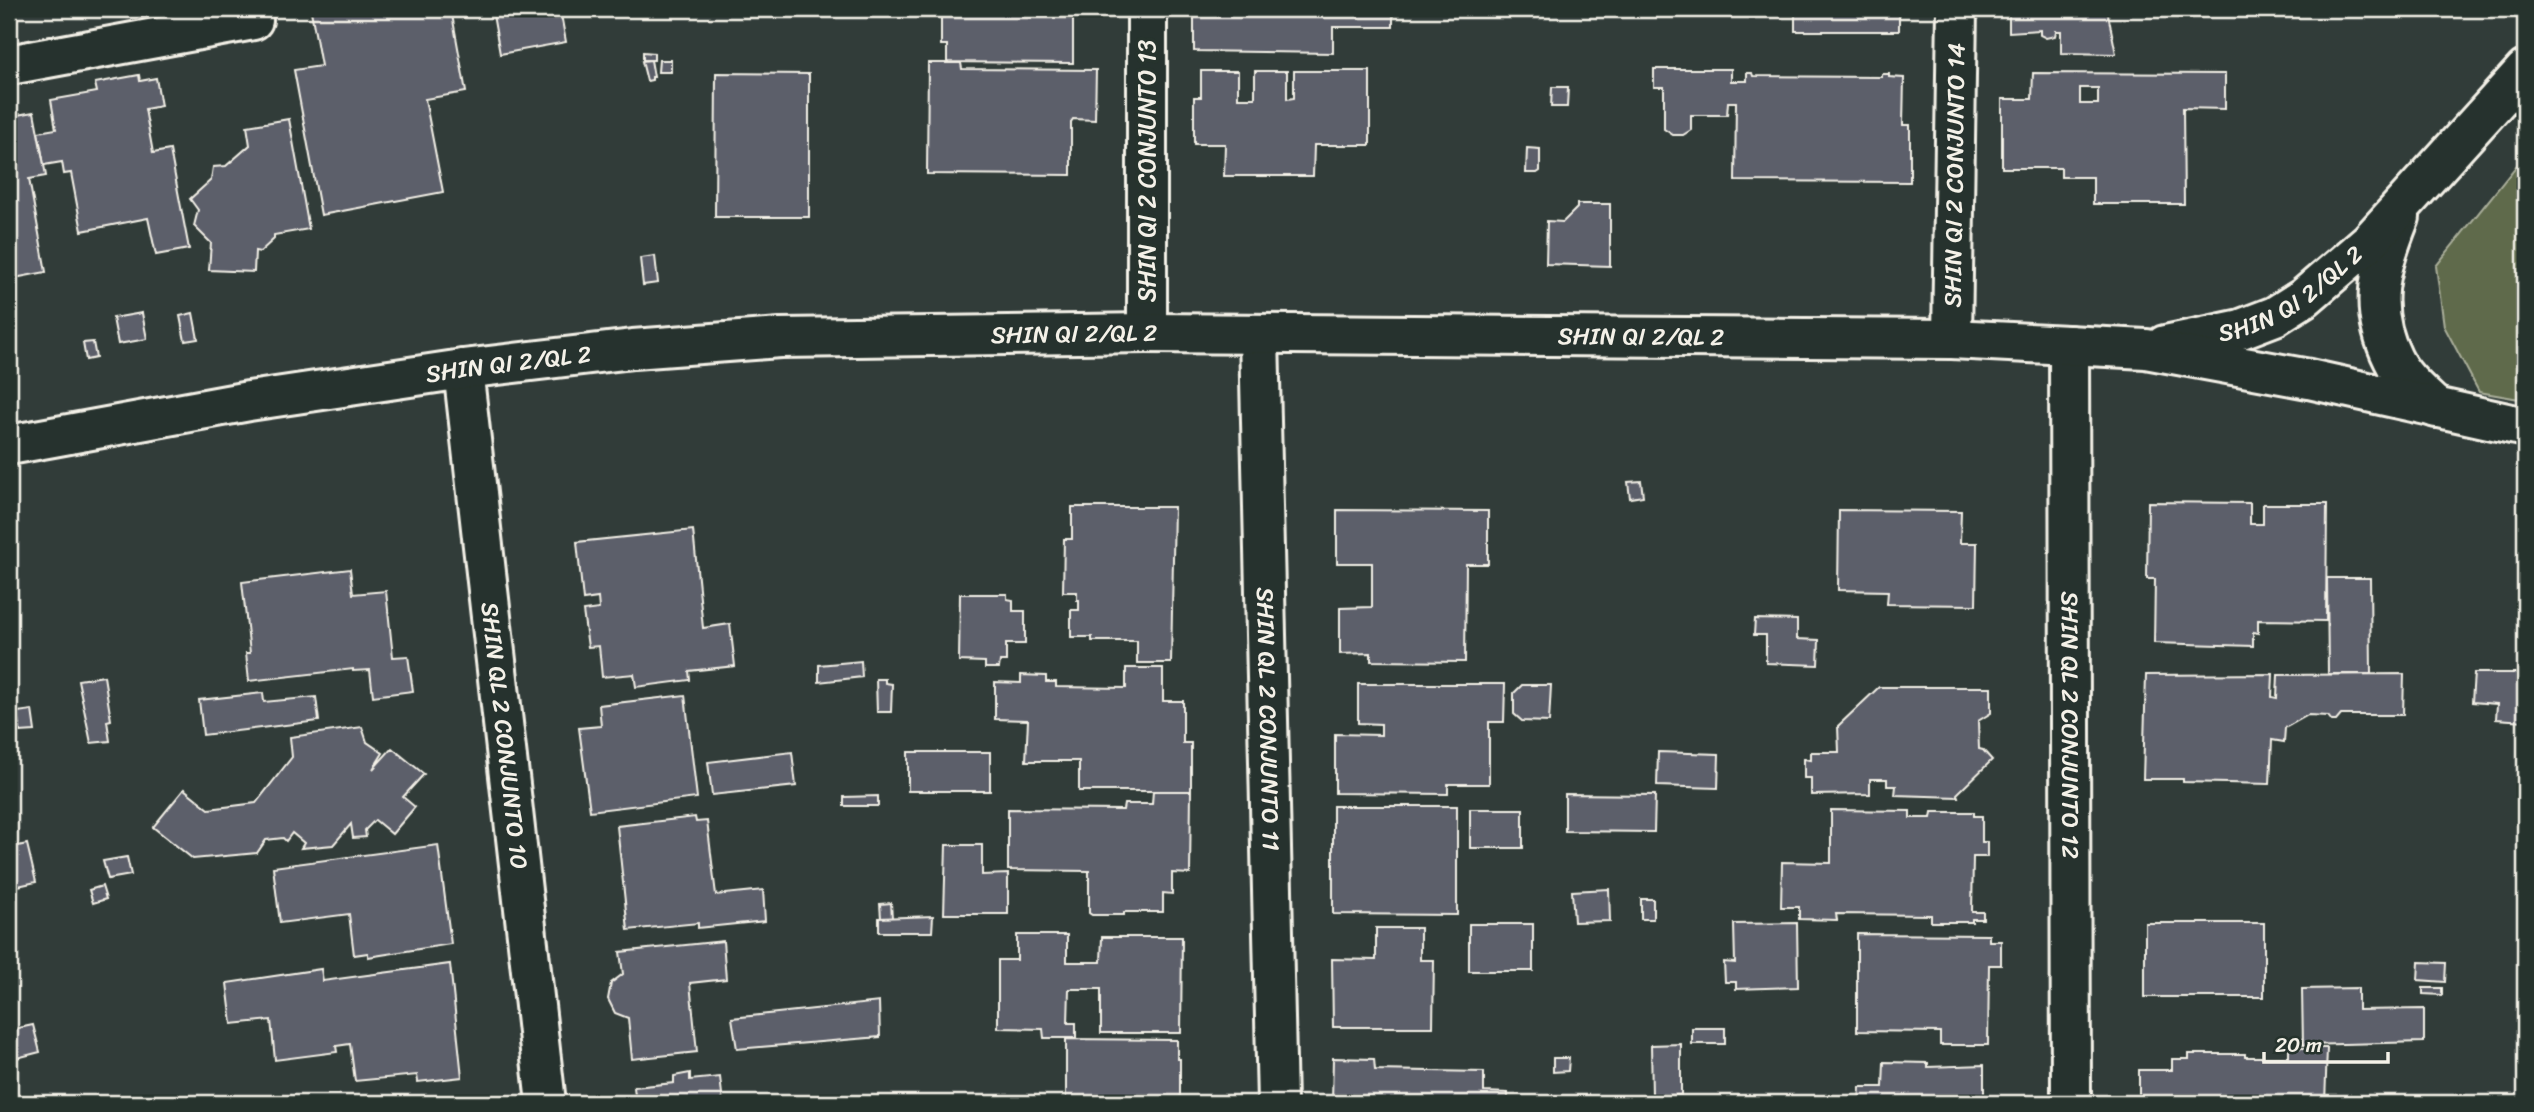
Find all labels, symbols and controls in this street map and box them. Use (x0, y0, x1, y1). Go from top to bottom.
street label: SHIN QI 2 CONJUNTO 13 (1126, 40, 1168, 302)
street label: SHIN QI 2 CONJUNTO 14 (1931, 42, 1977, 308)
street label: SHIN QI 2/QL 2 (2214, 234, 2373, 354)
street label: SHIN QI 2/QL 2 (990, 312, 1158, 356)
street label: SHIN QI 2/QL 2 (1558, 315, 1725, 358)
street label: SHIN QI 2/QL 2 (423, 333, 594, 395)
street label: SHIN QL 2 CONJUNTO 11 (1244, 586, 1292, 851)
street label: SHIN QL 2 CONJUNTO 12 (2049, 591, 2091, 859)
street label: SHIN QL 2 CONJUNTO 10 (468, 600, 540, 872)
scale bar (2264, 1021, 2389, 1065)
text: 20 m (2275, 1026, 2322, 1064)

